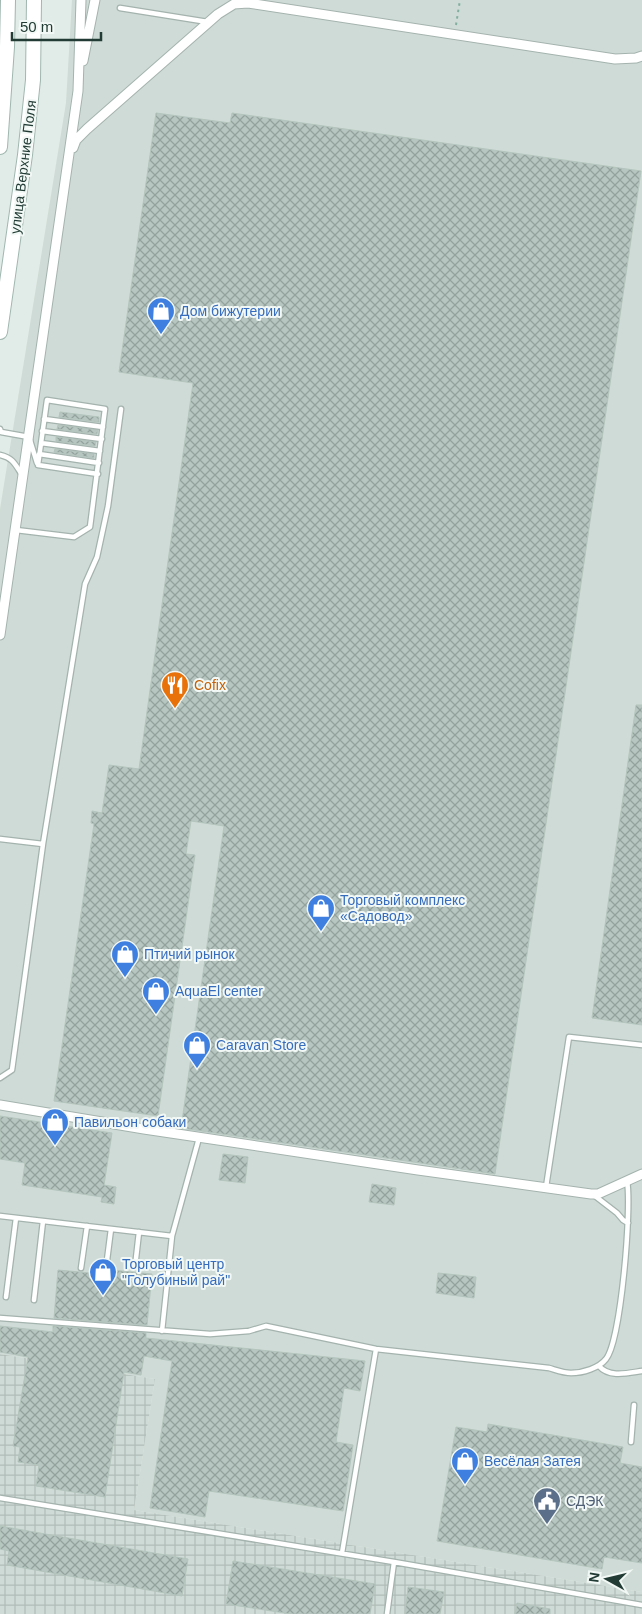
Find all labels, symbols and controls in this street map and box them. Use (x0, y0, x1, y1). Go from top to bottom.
scale bar (12, 10, 101, 42)
text: 50 m (20, 18, 53, 35)
street label: улица Верхние Поля (7, 99, 39, 235)
shop icon: Дом бижутерии (146, 296, 176, 335)
place label: Дом бижутерии (180, 303, 281, 319)
restaurant icon: Cofix (160, 670, 190, 709)
place label: Cofix (194, 677, 226, 693)
place label: Торговый комплекс «Садовод» (340, 892, 465, 924)
shop icon: Торговый комплекс «Садовод» (306, 893, 336, 932)
shop icon: Птичий рынок (110, 939, 140, 978)
place label: Птичий рынок (144, 946, 235, 962)
shop icon: AquaEl center (141, 976, 171, 1015)
place label: AquaEl center (175, 983, 263, 999)
shop icon: Caravan Store (182, 1030, 212, 1069)
place label: Caravan Store (216, 1037, 306, 1053)
shop icon: Павильон собаки (40, 1107, 70, 1146)
place label: Павильон собаки (74, 1114, 186, 1130)
place label: Торговый центр "Голубиный рай" (122, 1256, 230, 1288)
shop icon: Торговый центр "Голубиный рай" (88, 1257, 118, 1296)
shop icon: Весёлая Затея (450, 1446, 480, 1485)
place label: Весёлая Затея (484, 1453, 581, 1469)
public building icon: СДЭК (532, 1486, 562, 1525)
place label: СДЭК (566, 1493, 604, 1509)
north arrow (582, 1554, 632, 1604)
text: N (585, 1571, 603, 1583)

